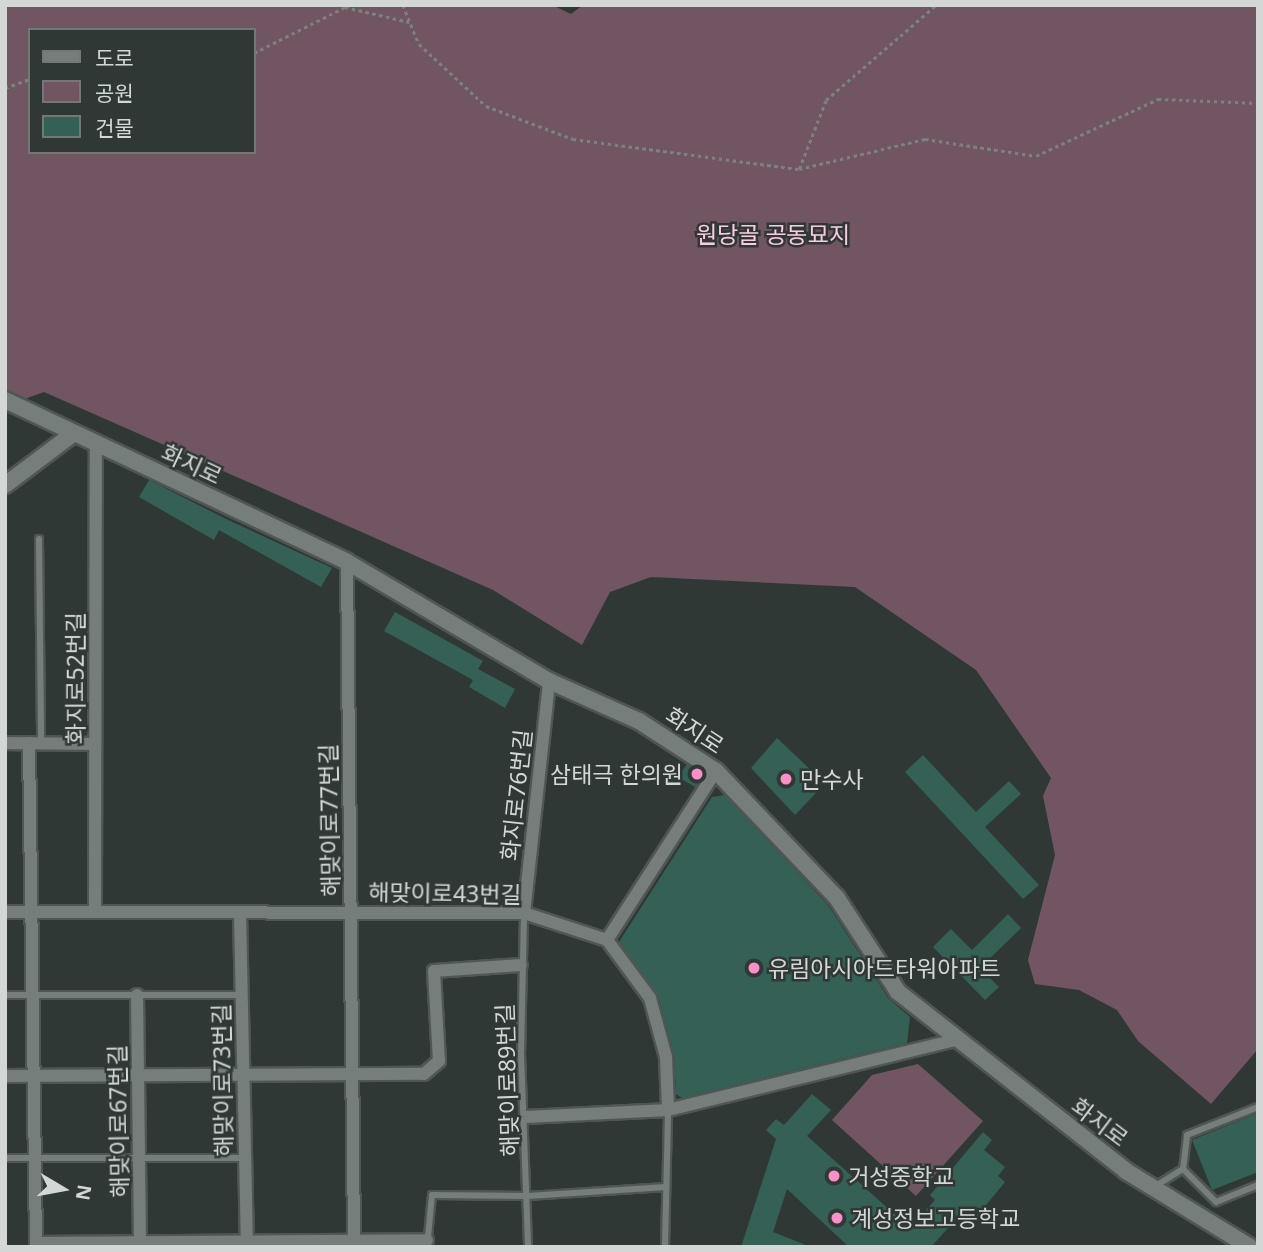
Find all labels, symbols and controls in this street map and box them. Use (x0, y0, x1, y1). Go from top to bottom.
legend (28, 28, 256, 154)
text: 도로 (95, 44, 134, 72)
text: 공원 (95, 79, 134, 107)
text: 건물 (95, 114, 134, 142)
park label: 원당골 공동묘지 (696, 220, 850, 248)
street label: 화지로 (157, 438, 227, 490)
street label: 화지로52번길 (61, 612, 89, 744)
street label: 화지로 (661, 701, 729, 759)
street label: 화지로76번길 (495, 728, 537, 862)
street label: 해맞이로77번길 (314, 743, 344, 897)
place label: 삼태극 한의원 (550, 760, 683, 788)
place label: 만수사 (800, 765, 863, 793)
marker: 삼태극 한의원 (689, 766, 705, 782)
marker: 만수사 (778, 771, 794, 787)
street label: 해맞이로43번길 (368, 878, 522, 908)
place label: 유림아시아드타워아파트 (768, 954, 1001, 982)
marker: 유림아시아드타워아파트 (746, 960, 762, 976)
street label: 해맞이로73번길 (207, 1003, 237, 1157)
street label: 해맞이로89번길 (491, 1003, 523, 1157)
street label: 해맞이로67번길 (103, 1044, 133, 1198)
street label: 화지로 (1066, 1092, 1134, 1152)
north arrow (28, 1154, 98, 1224)
place label: 거성중학교 (848, 1162, 954, 1190)
marker: 거성중학교 (826, 1168, 842, 1184)
text: N (70, 1183, 98, 1203)
place label: 계성정보고등학교 (851, 1204, 1020, 1232)
marker: 계성정보고등학교 (829, 1210, 845, 1226)

